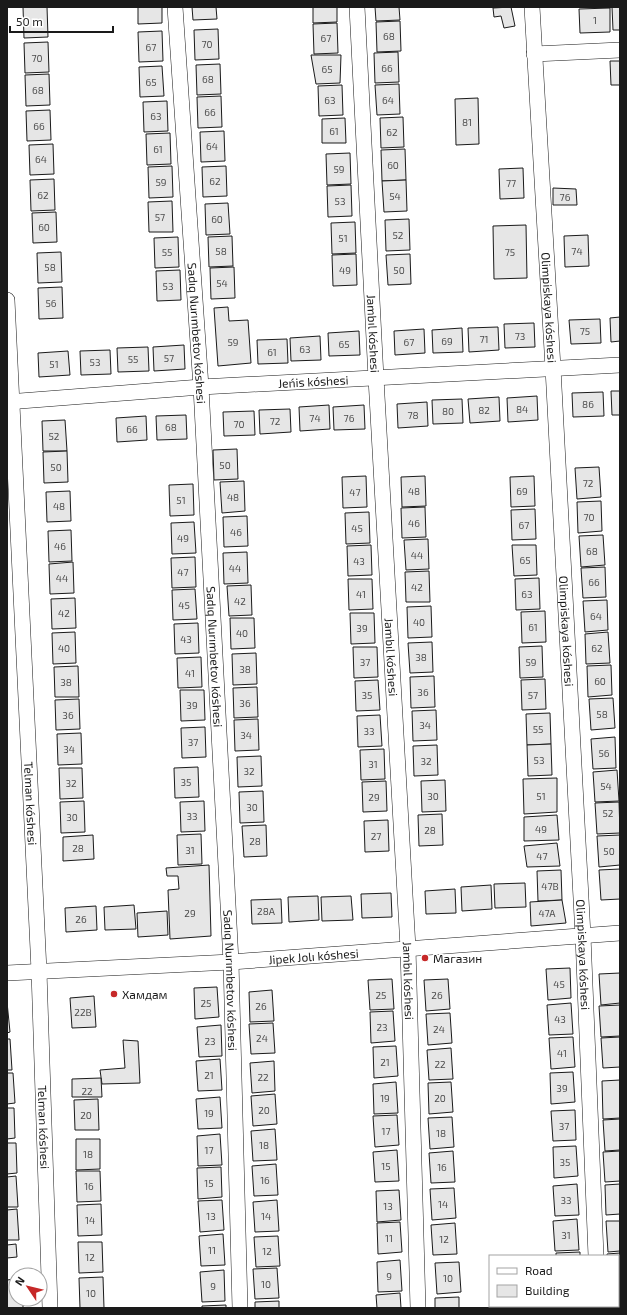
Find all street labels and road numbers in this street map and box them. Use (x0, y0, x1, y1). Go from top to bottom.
street label: Olimpiskaya kóshesi (539, 252, 560, 363)
street label: Sadıq Nurımbetov kóshesi (186, 262, 209, 404)
street label: Jambıl kóshesi (365, 294, 383, 373)
street label: Jeńis kóshesi (278, 372, 349, 390)
street label: Olimpiskaya kóshesi (557, 575, 577, 687)
street label: Sadıq Nurımbetov kóshesi (204, 586, 226, 728)
street label: Jambıl kóshesi (382, 618, 401, 697)
street label: Telman kóshesi (22, 761, 40, 846)
street label: Olimpiskaya kóshesi (574, 899, 593, 1010)
street label: Sadıq Nurımbetov kóshesi (221, 909, 240, 1051)
street label: Jambıl kóshesi (401, 941, 417, 1020)
street label: Jipek Jolı kóshesi (268, 946, 359, 966)
street label: Telman kóshesi (36, 1085, 52, 1169)

